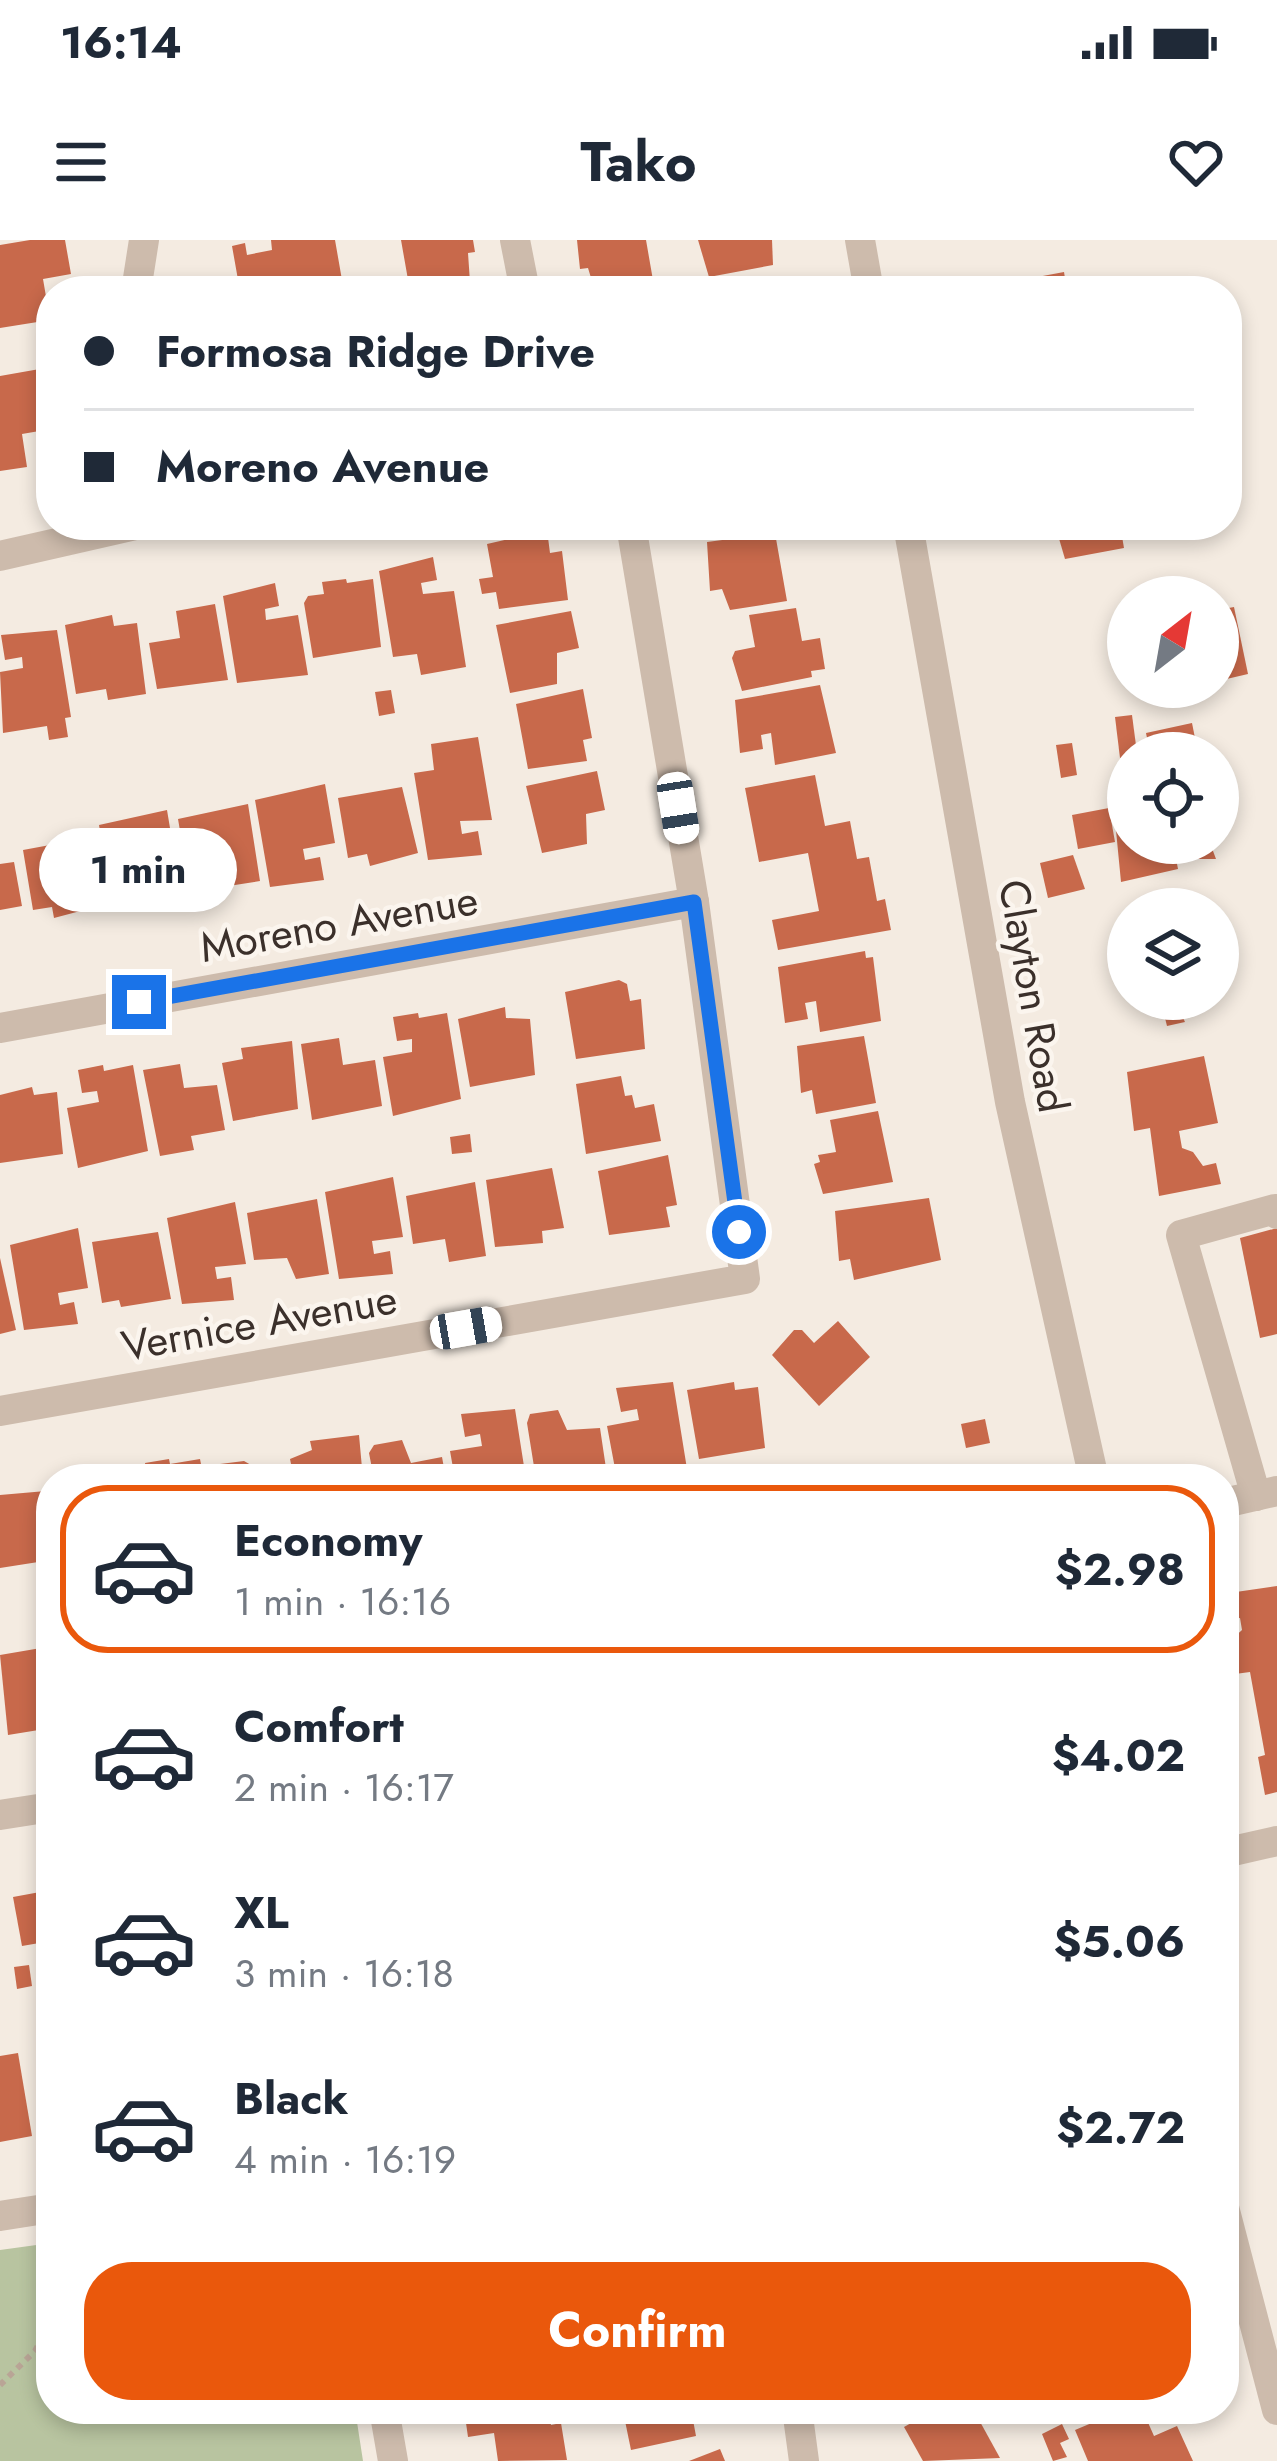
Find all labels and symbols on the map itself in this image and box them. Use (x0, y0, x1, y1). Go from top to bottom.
north arrow (1107, 576, 1239, 708)
car (655, 770, 701, 846)
callout: 1 min (40, 828, 238, 912)
street label: Moreno Avenue (196, 869, 483, 978)
street label: Clayton Road (983, 875, 1084, 1117)
route end (112, 975, 166, 1029)
route start (712, 1205, 766, 1259)
street label: Vernice Avenue (117, 1268, 402, 1377)
car (427, 1304, 505, 1352)

